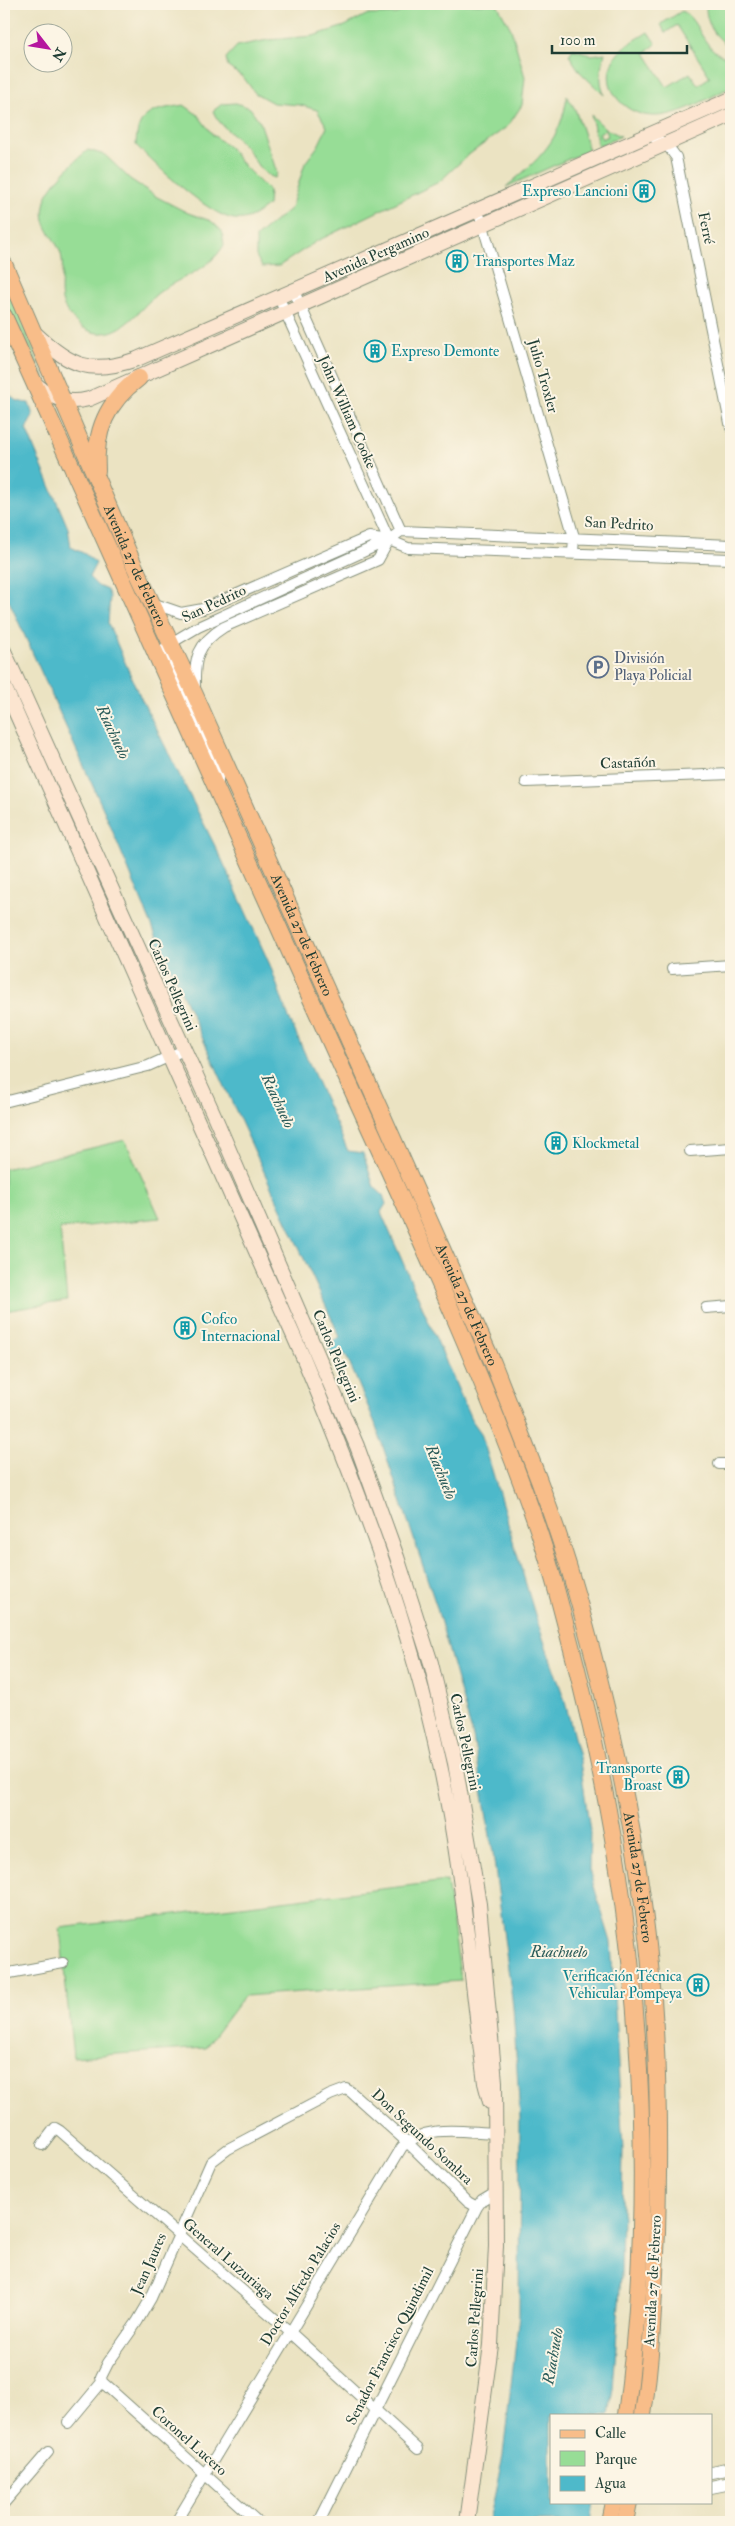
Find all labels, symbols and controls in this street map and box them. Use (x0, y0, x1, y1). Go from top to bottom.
north arrow (22, 22, 72, 72)
scale bar (552, 22, 688, 54)
text: 100 m (560, 31, 596, 50)
text: N (48, 44, 70, 65)
building icon: Expreso Lancioni (632, 179, 656, 203)
place label: Expreso Lancioni (522, 182, 628, 202)
street label: Ferré (693, 210, 719, 247)
street label: Avenida Pergamino (319, 223, 432, 287)
building icon: Transportes Maz (445, 249, 469, 273)
place label: Transportes Maz (473, 252, 575, 272)
street label: Julio Troxler (522, 336, 563, 416)
building icon: Expreso Demonte (363, 339, 387, 363)
place label: Expreso Demonte (391, 342, 499, 362)
street label: John William Cooke (312, 351, 381, 472)
street label: Avenida 27 de Febrero (99, 501, 171, 630)
street label: San Pedrito (584, 513, 654, 535)
street label: San Pedrito (179, 581, 249, 627)
place label: División Playa Policial (614, 649, 692, 685)
parking icon: División Playa Policial (586, 655, 610, 679)
water label: Riachuelo (91, 701, 134, 763)
street label: Castañón (600, 753, 657, 773)
street label: Avenida 27 de Febrero (266, 870, 338, 999)
street label: Carlos Pellegrini (143, 936, 201, 1034)
water label: Riachuelo (256, 1070, 299, 1132)
building icon: Klockmetal (544, 1131, 568, 1155)
place label: Klockmetal (572, 1134, 640, 1153)
street label: Avenida 27 de Febrero (431, 1240, 503, 1369)
street label: Carlos Pellegrini (308, 1307, 364, 1405)
place label: Cofco Internacional (201, 1310, 280, 1346)
building icon: Cofco Internacional (173, 1316, 197, 1340)
water label: Riachuelo (421, 1441, 461, 1503)
street label: Carlos Pellegrini (445, 1692, 485, 1792)
place label: Transporte Broast (596, 1759, 662, 1795)
building icon: Transporte Broast (666, 1765, 690, 1789)
street label: Avenida 27 de Febrero (619, 1810, 657, 1944)
water label: Riachuelo (529, 1942, 588, 1962)
place label: Verificación Técnica Vehicular Pompeya (562, 1967, 683, 2004)
building icon: Verificación Técnica Vehicular Pompeya (686, 1973, 710, 1997)
street label: Don Segundo Sombra (367, 2085, 477, 2189)
street label: General Luzuriaga (179, 2214, 278, 2304)
street label: Avenida 27 de Febrero (640, 2215, 666, 2348)
street label: Doctor Alfredo Palacios (257, 2219, 345, 2349)
street label: Jean Jaures (127, 2230, 172, 2299)
street label: Senador Francisco Quindimil (342, 2264, 438, 2428)
street label: Carlos Pellegrini (462, 2268, 488, 2368)
water label: Riachuelo (538, 2326, 568, 2387)
street label: Coronel Lucero (147, 2402, 231, 2480)
legend (550, 2414, 712, 2504)
text: Calle (595, 2424, 626, 2443)
text: Parque (595, 2450, 637, 2469)
text: Agua (594, 2474, 627, 2493)

